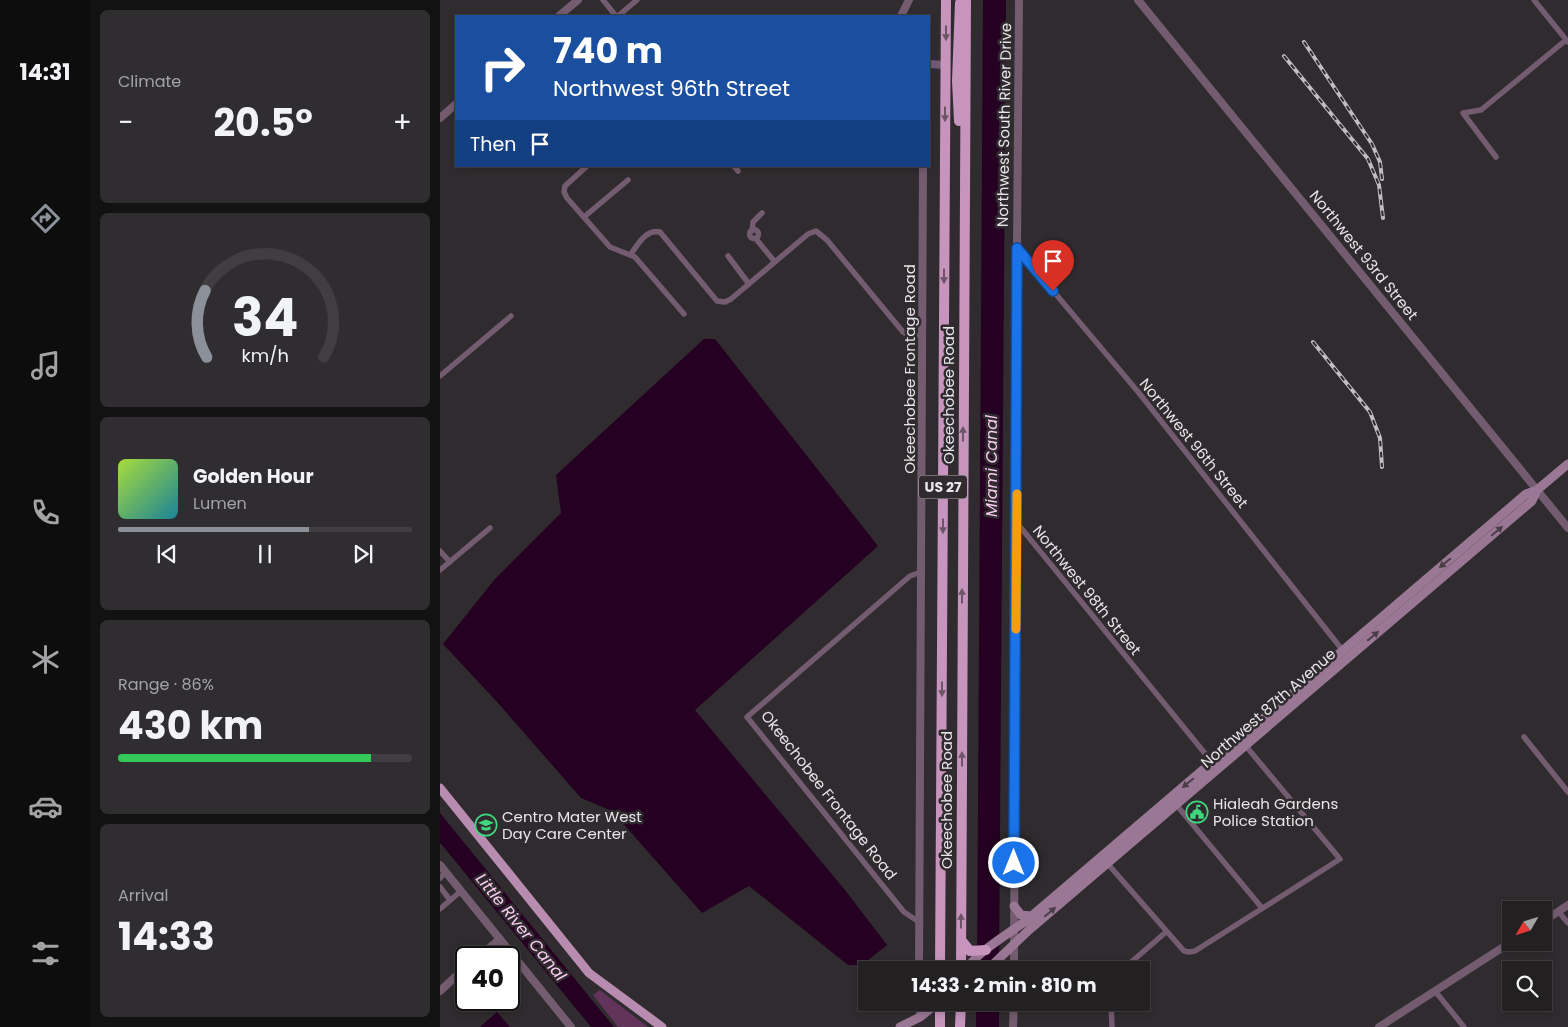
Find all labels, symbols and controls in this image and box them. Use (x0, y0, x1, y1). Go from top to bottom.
street label: Northwest South River Drive (992, 23, 1016, 227)
one-way arrow (942, 25, 950, 41)
text: 740 m (553, 26, 663, 75)
icon: right (470, 35, 535, 100)
text: 14:31 (20, 57, 71, 88)
text: Climate (118, 70, 181, 93)
text: Northwest 96th Street (553, 73, 790, 104)
text: 20.5° (213, 96, 313, 149)
text: − (118, 103, 133, 142)
text: + (393, 103, 412, 142)
one-way arrow (941, 106, 949, 122)
icon: arrive (526, 130, 554, 158)
text: Then (470, 131, 516, 158)
street label: Northwest 93rd Street (1305, 186, 1423, 324)
icon: directions (28, 201, 63, 236)
pin (1032, 240, 1074, 291)
icon: arrive (1039, 247, 1067, 275)
street label: Okeechobee Frontage Road (899, 264, 920, 474)
one-way arrow (940, 269, 948, 285)
text: 34 (232, 281, 298, 354)
street label: Okeechobee Road (938, 326, 959, 464)
text: km/h (241, 343, 289, 368)
icon: music (28, 348, 63, 383)
street label: Northwest 96th Street (1135, 374, 1253, 512)
water label: Miami Canal (980, 415, 1003, 517)
one-way arrow (959, 426, 967, 442)
text: Golden Hour (193, 463, 314, 490)
road number: US 27 (919, 476, 967, 498)
text: Lumen (193, 492, 247, 515)
icon: phone (28, 495, 63, 530)
one-way arrow (939, 519, 947, 535)
street label: Northwest 98th Street (1028, 521, 1146, 659)
one-way arrow (1490, 525, 1503, 536)
icon: previous (153, 540, 181, 568)
icon: pause (251, 540, 279, 568)
icon: next (349, 540, 377, 568)
one-way arrow (1438, 558, 1451, 569)
one-way arrow (958, 588, 966, 604)
one-way arrow (1367, 630, 1379, 642)
icon: climate (28, 642, 63, 677)
street label: Northwest 87th Avenue (1196, 643, 1340, 773)
text: Range · 86% (118, 673, 214, 696)
one-way arrow (938, 681, 946, 697)
text: 430 km (118, 699, 263, 752)
street label: Okeechobee Frontage Road (756, 706, 902, 884)
street label: Okeechobee Road (936, 731, 957, 869)
one-way arrow (958, 751, 966, 767)
one-way arrow (1182, 777, 1195, 788)
icon: car (28, 789, 63, 824)
place label: Hialeah Gardens Police Station (1213, 793, 1338, 831)
public building icon: Hialeah Gardens Police Station (1185, 800, 1209, 824)
place label: Centro Mater West Day Care Center (502, 806, 642, 844)
school or university icon: Centro Mater West Day Care Center (474, 813, 498, 837)
position arrow (987, 836, 1039, 888)
water label: Little River Canal (470, 868, 572, 986)
text: Arrival (118, 884, 168, 907)
north arrow (1502, 901, 1552, 951)
map controls (1502, 901, 1552, 1011)
one-way arrow (1044, 907, 1056, 918)
text: 14:33 (118, 910, 215, 963)
one-way arrow (957, 913, 965, 929)
icon: filters (28, 936, 63, 971)
speed limit sign: 40 (455, 946, 520, 1011)
button: search (1502, 961, 1552, 1011)
text: 14:33 · 2 min · 810 m (911, 972, 1097, 999)

